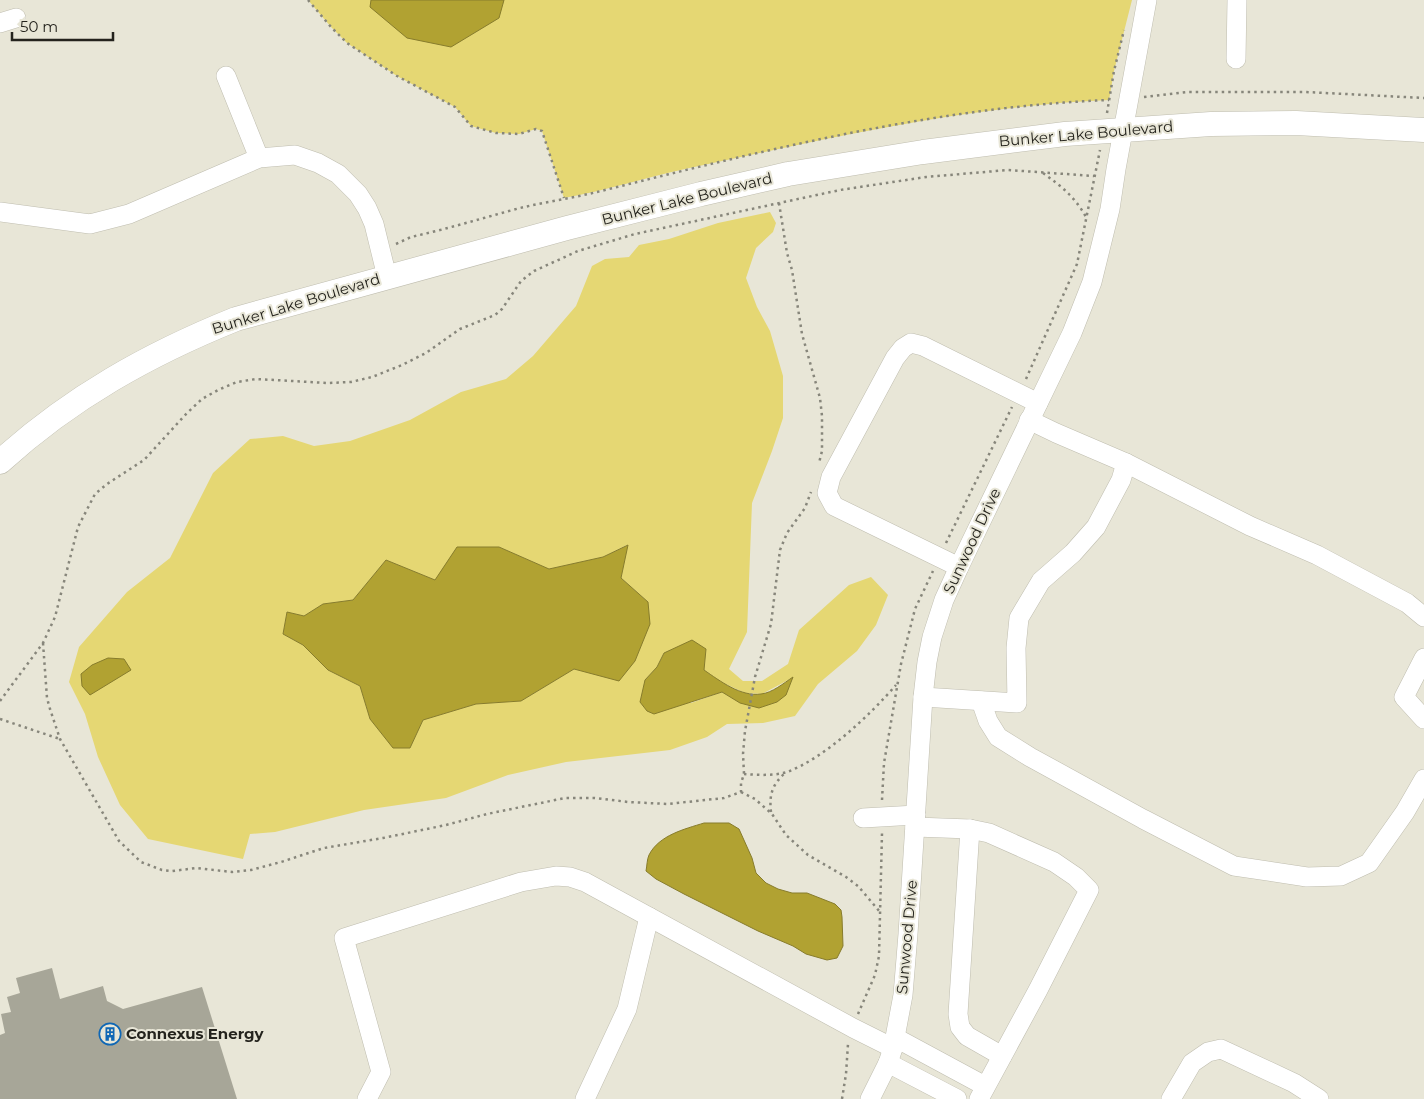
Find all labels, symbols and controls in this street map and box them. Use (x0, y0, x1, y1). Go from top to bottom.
scale bar (12, 10, 114, 42)
text: 50 m (20, 17, 58, 36)
street label: Bunker Lake Boulevard (998, 116, 1174, 151)
street label: Bunker Lake Boulevard (600, 168, 774, 229)
street label: Bunker Lake Boulevard (209, 269, 382, 338)
street label: Sunwood Drive (939, 485, 1004, 597)
street label: Sunwood Drive (892, 879, 921, 995)
building icon: Connexus Energy (98, 1022, 122, 1046)
place label: Connexus Energy (126, 1024, 265, 1043)

